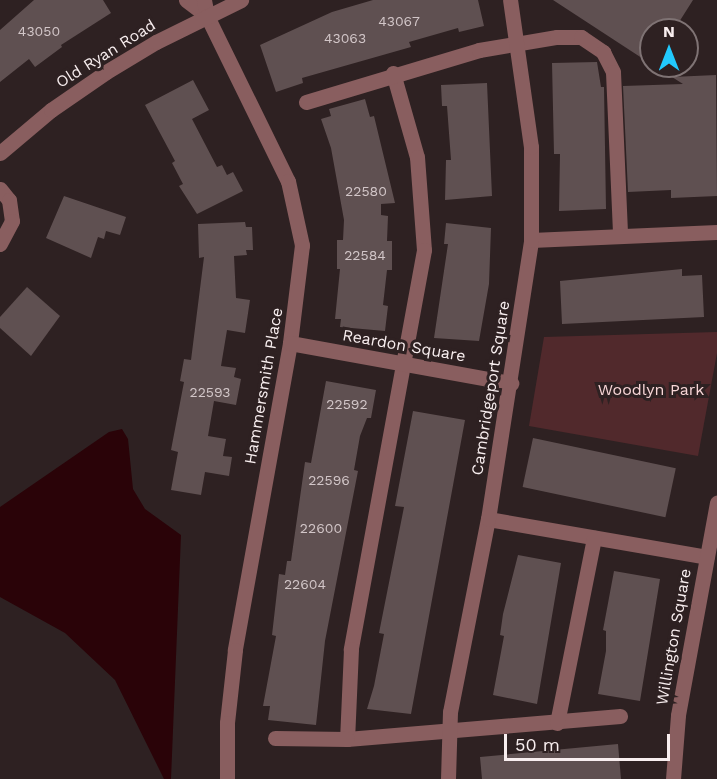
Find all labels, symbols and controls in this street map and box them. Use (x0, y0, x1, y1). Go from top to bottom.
house number: 43067 (378, 13, 420, 29)
street label: Old Ryan Road (53, 16, 159, 92)
north arrow (639, 18, 699, 78)
text: N (663, 22, 675, 41)
house number: 43050 (18, 23, 60, 39)
house number: 43063 (324, 30, 366, 46)
house number: 22580 (345, 183, 387, 199)
house number: 22584 (344, 247, 386, 263)
street label: Cambridgeport Square (468, 299, 514, 477)
street label: Hammersmith Place (241, 306, 287, 466)
street label: Reardon Square (341, 326, 467, 366)
park label: Woodlyn Park (598, 380, 704, 400)
house number: 22593 (190, 384, 230, 400)
house number: 22592 (326, 396, 368, 412)
house number: 22596 (308, 472, 350, 488)
house number: 22600 (300, 520, 342, 536)
street label: Willington Square (653, 567, 695, 707)
house number: 22604 (284, 576, 326, 592)
scale bar (507, 722, 674, 760)
text: 50 m (515, 734, 560, 755)

